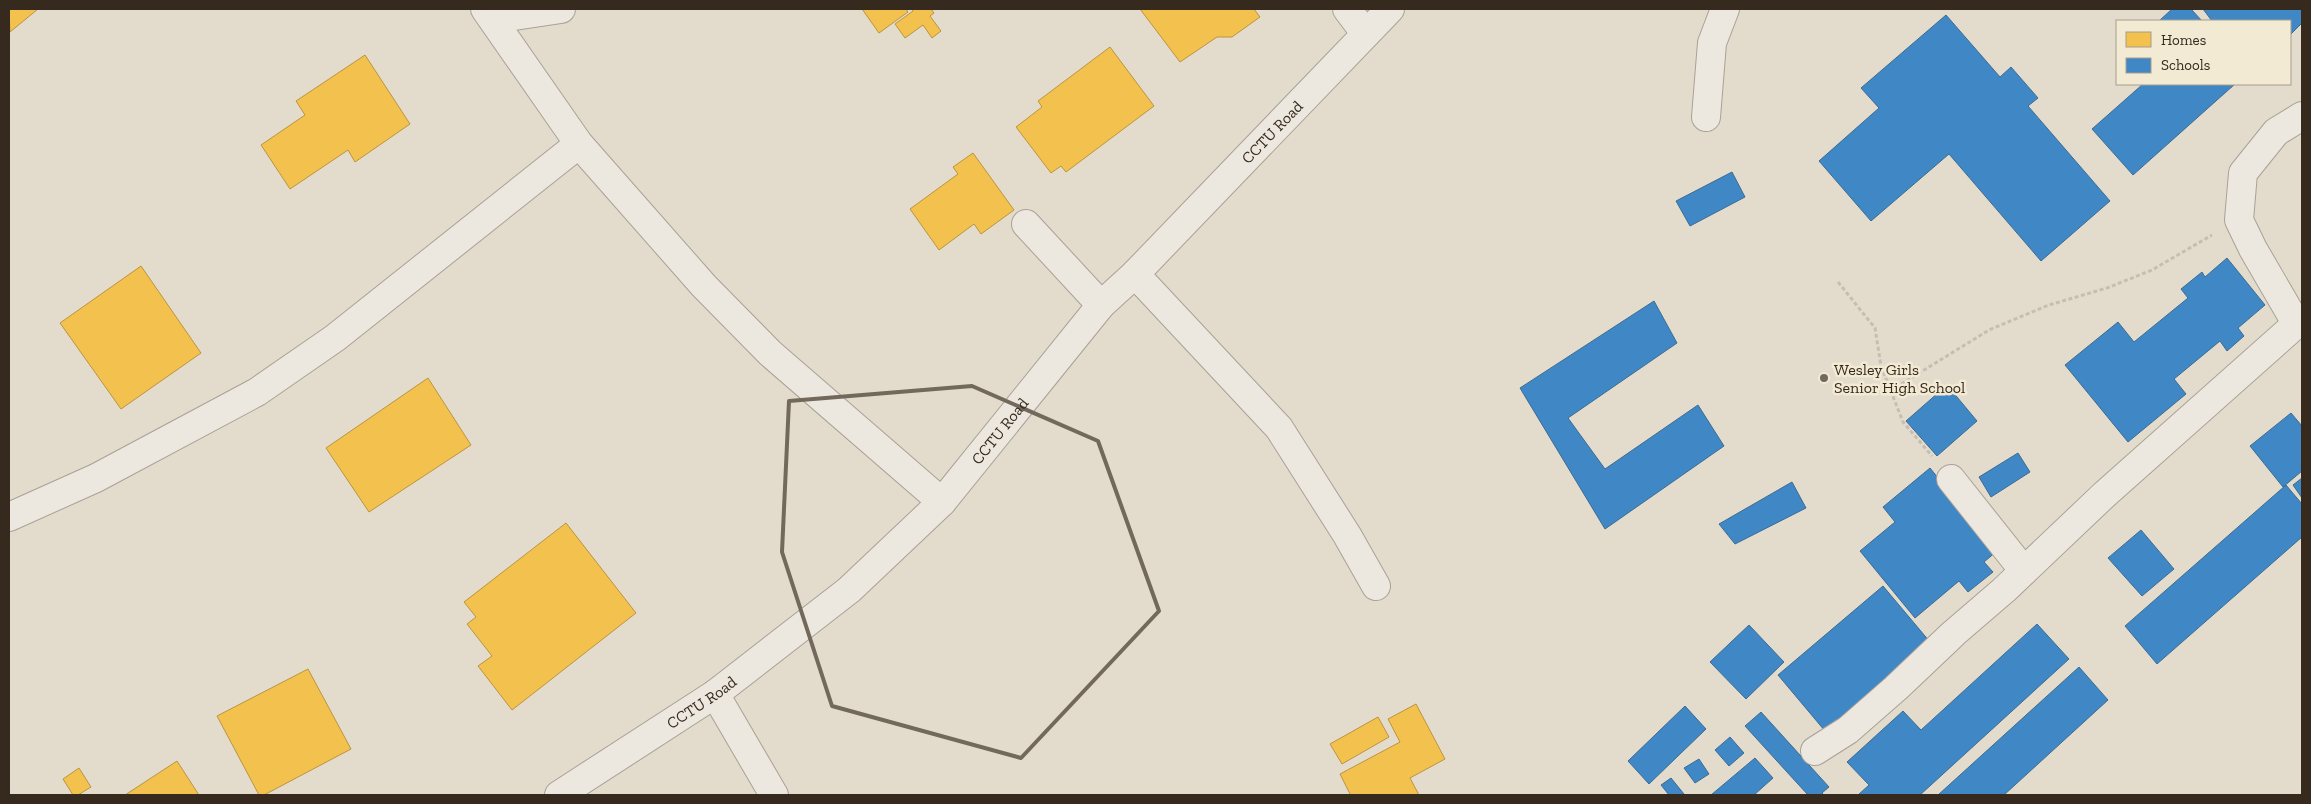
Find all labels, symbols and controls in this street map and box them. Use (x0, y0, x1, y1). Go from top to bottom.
legend (2116, 20, 2291, 85)
text: Homes (2161, 31, 2206, 49)
text: Schools (2161, 56, 2210, 74)
street label: CCTU Road (1237, 96, 1307, 167)
place label: Wesley Girls Senior High School (1834, 360, 1965, 397)
marker: Wesley Girls Senior High School (1818, 372, 1830, 384)
street label: CCTU Road (967, 393, 1032, 468)
street label: CCTU Road (663, 672, 740, 732)

